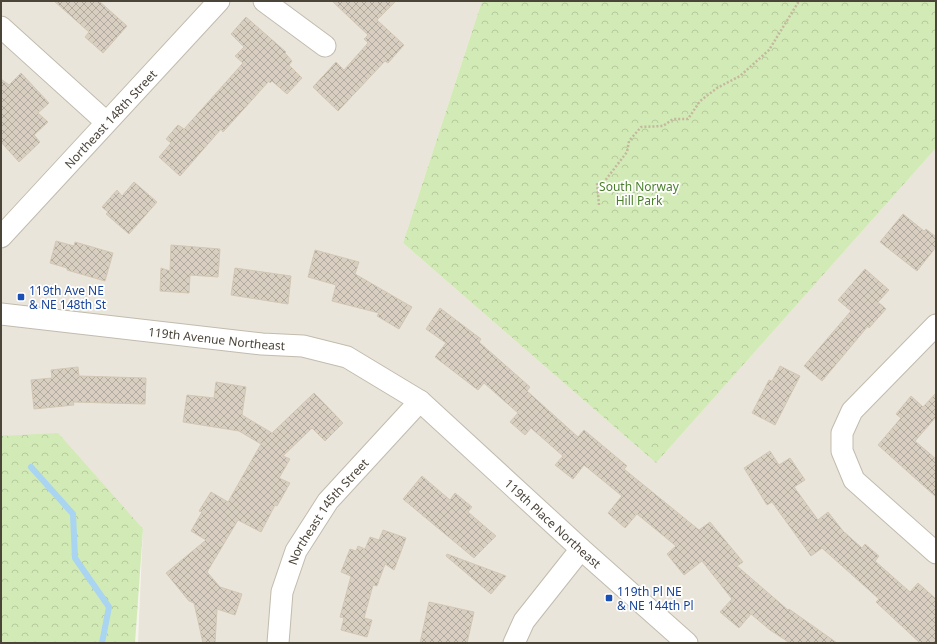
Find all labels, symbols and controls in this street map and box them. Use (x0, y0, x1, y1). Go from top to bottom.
street label: Northeast 148th Street (60, 65, 161, 172)
park label: South Norway Hill Park (599, 178, 680, 209)
place label: 119th Ave NE & NE 148th St (29, 282, 107, 313)
marker: 119th Ave NE & NE 148th St (16, 292, 26, 302)
street label: 119th Avenue Northeast (147, 322, 286, 354)
street label: Northeast 145th Street (283, 454, 372, 567)
street label: 119th Place Northeast (501, 475, 605, 572)
place label: 119th Pl NE & NE 144th Pl (617, 583, 694, 614)
marker: 119th Pl NE & NE 144th Pl (604, 593, 614, 603)

